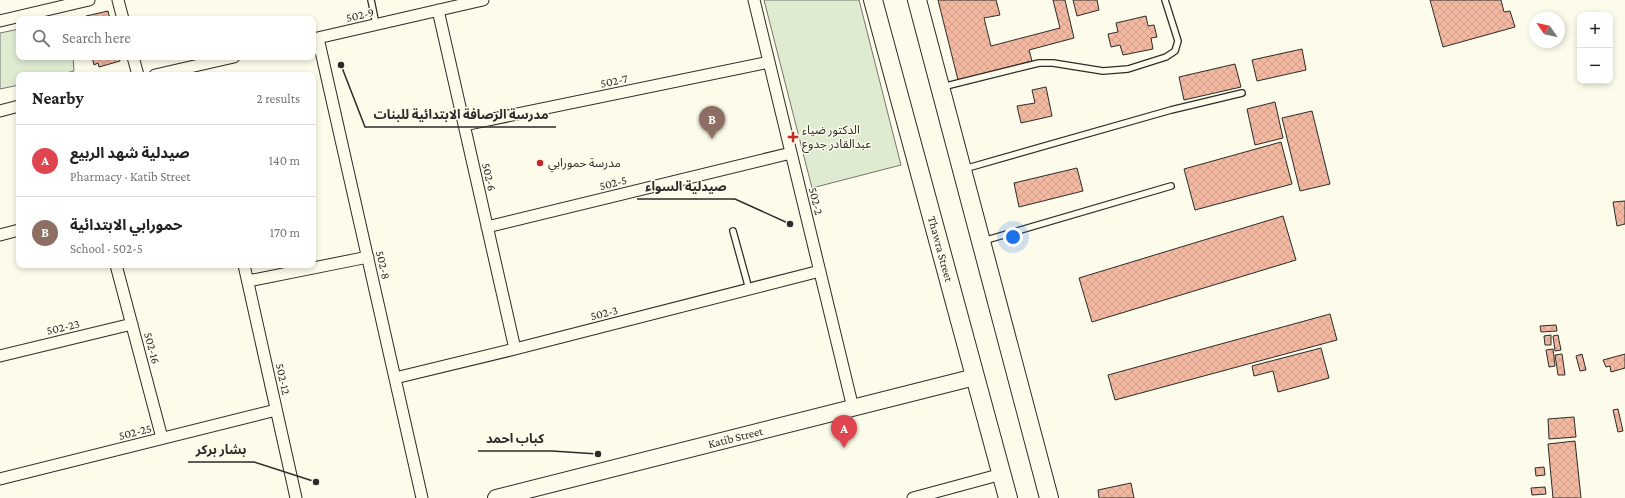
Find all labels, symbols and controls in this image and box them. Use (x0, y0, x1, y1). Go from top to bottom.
street label: 502-9 (345, 5, 375, 25)
north arrow (1529, 12, 1565, 48)
map controls (1577, 12, 1613, 84)
button: + (1577, 12, 1613, 48)
search box (16, 16, 316, 60)
icon: search (30, 27, 52, 49)
text: Search here (62, 30, 131, 46)
button: − (1577, 48, 1613, 84)
street label: 502-7 (599, 71, 629, 91)
text: Nearby (32, 89, 84, 108)
text: 2 results (257, 91, 300, 106)
callout: مدرسة الرصافة الابتدائية للبنات (365, 102, 556, 127)
pin: B (699, 106, 725, 139)
text: مدرسة الرصافة الابتدائية للبنات (373, 107, 549, 122)
place label: الدكتور ضياء عبدالقادر جدوع (802, 123, 871, 153)
marker: الدكتور ضياء عبدالقادر جدوع (787, 131, 799, 143)
text: صيدلية شهد الربيع (70, 145, 190, 161)
text: A (41, 153, 49, 168)
text: 140 m (269, 153, 300, 168)
place label: مدرسة حمورابي (548, 156, 621, 173)
marker: مدرسة حمورابي (535, 158, 545, 168)
street label: 502-6 (479, 162, 499, 192)
text: Pharmacy · Katib Street (70, 169, 191, 184)
street label: 502-5 (598, 173, 628, 193)
callout: صيدلية السواء (637, 174, 735, 199)
text: صيدلية السواء (645, 179, 727, 194)
street label: 502-2 (806, 186, 826, 217)
street label: Thawra Street (925, 215, 956, 284)
text: حمورابي الابتدائية (70, 217, 183, 233)
text: B (41, 225, 49, 240)
text: 170 m (270, 225, 300, 240)
your location (1003, 227, 1023, 247)
text: School · 502-5 (70, 241, 143, 256)
street label: 502-8 (373, 249, 393, 281)
street label: 502-3 (589, 303, 620, 323)
street label: 502-23 (45, 316, 81, 338)
street label: 502-16 (141, 331, 163, 365)
street label: 502-12 (273, 362, 293, 396)
pin: A (831, 415, 857, 448)
street label: 502-25 (117, 421, 153, 443)
street label: Katib Street (707, 424, 765, 451)
callout: كباب احمد (478, 426, 552, 451)
text: كباب احمد (486, 431, 544, 446)
callout: بشار بركر (188, 437, 254, 462)
text: بشار بركر (195, 442, 246, 457)

